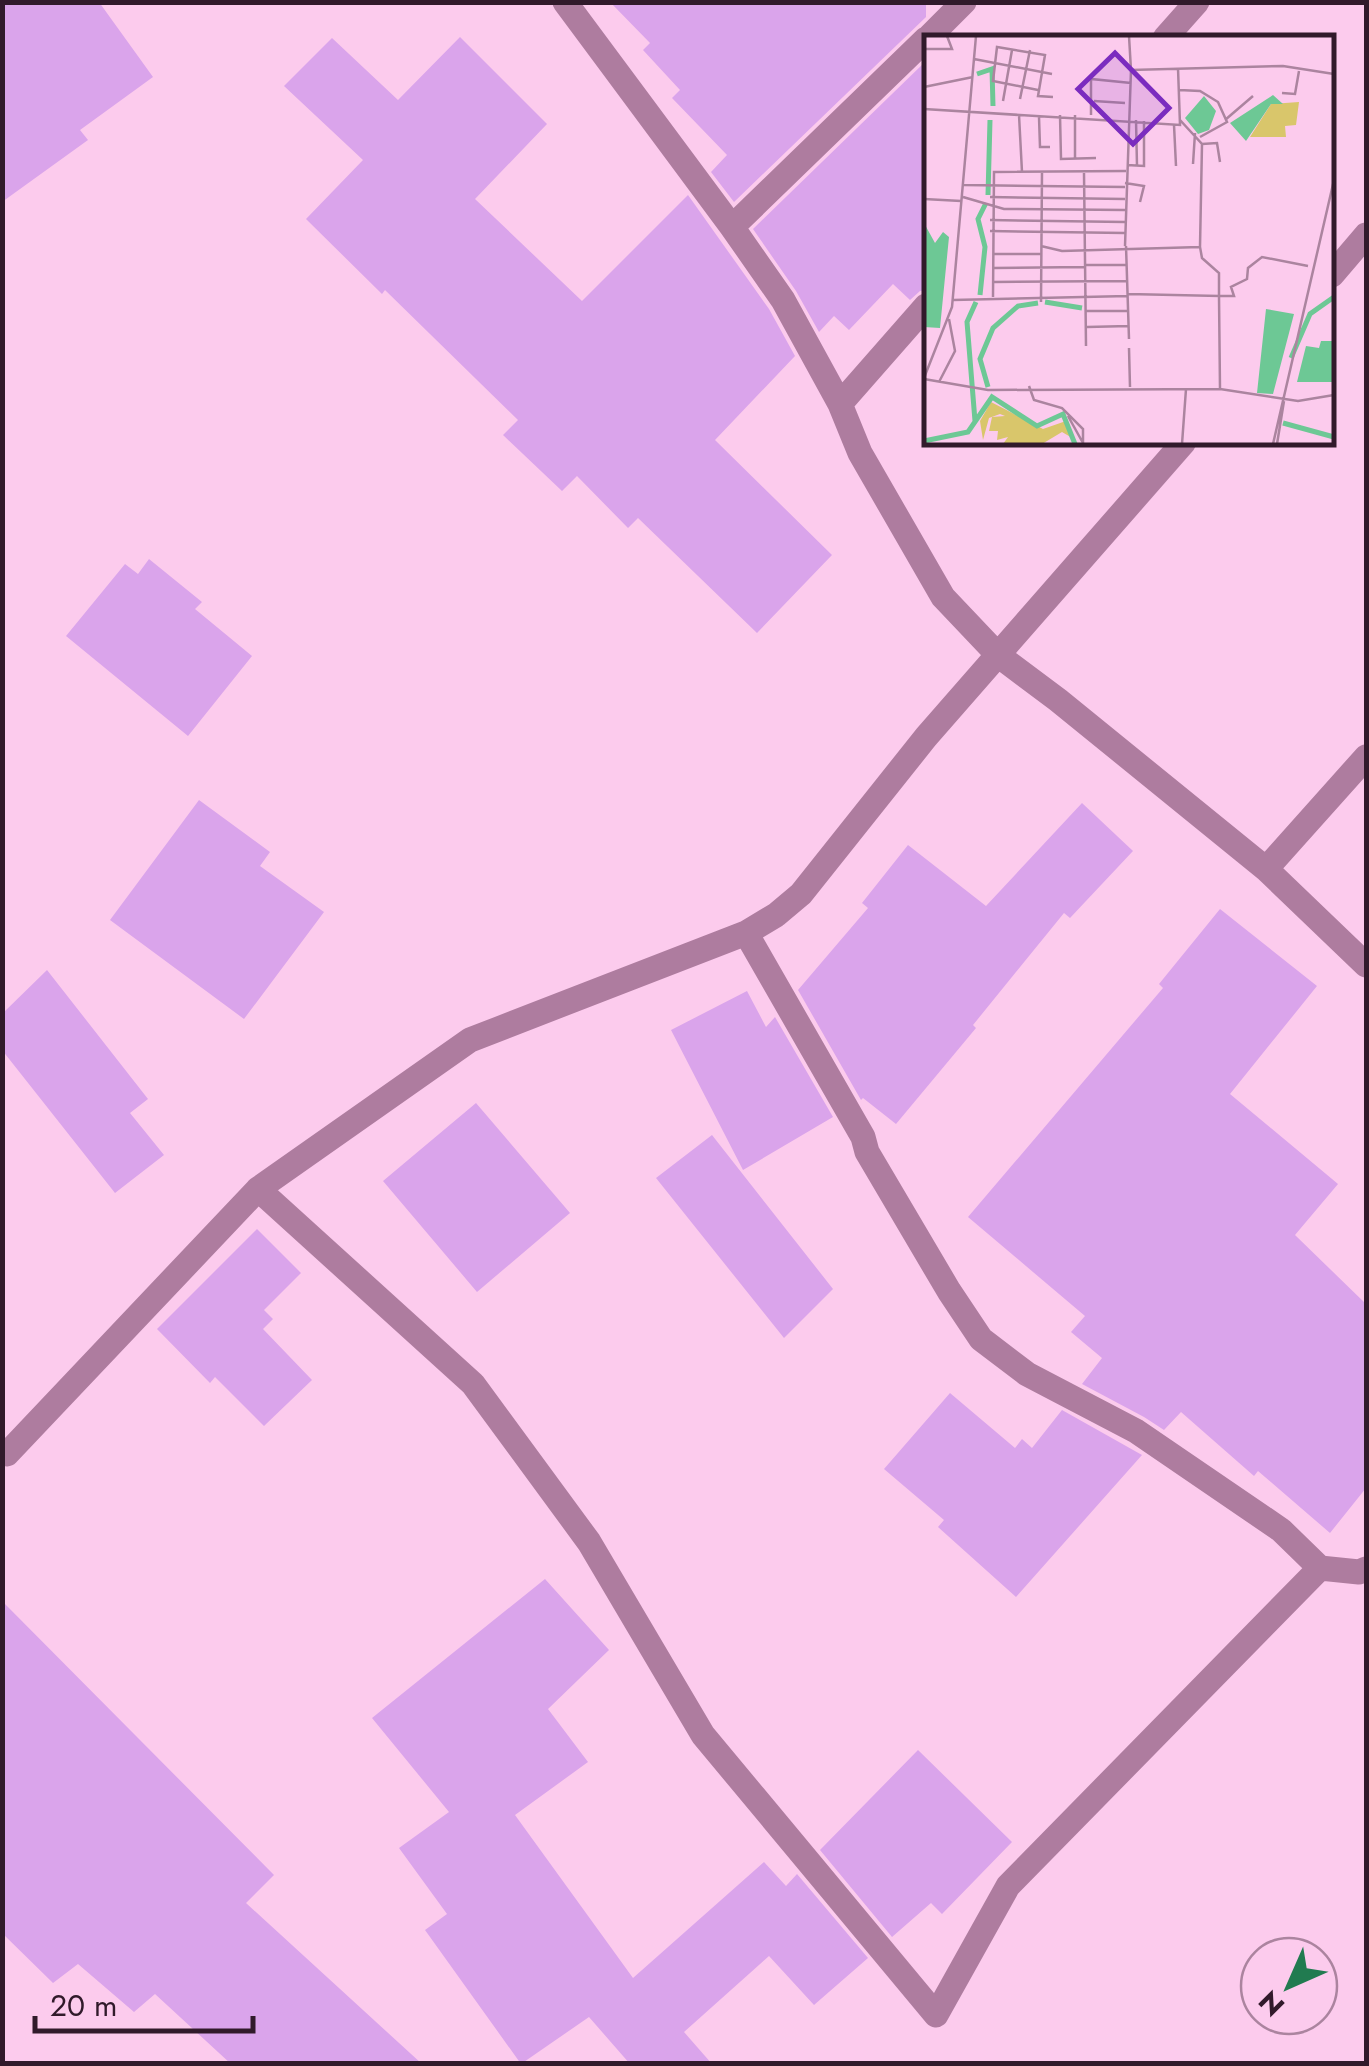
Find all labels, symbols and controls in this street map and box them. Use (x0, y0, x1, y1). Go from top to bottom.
inset map (924, 35, 1334, 445)
north arrow (1239, 1936, 1339, 2036)
scale bar (35, 1971, 252, 2033)
text: N (1249, 1981, 1294, 2026)
text: 20 m (50, 1984, 117, 2027)

